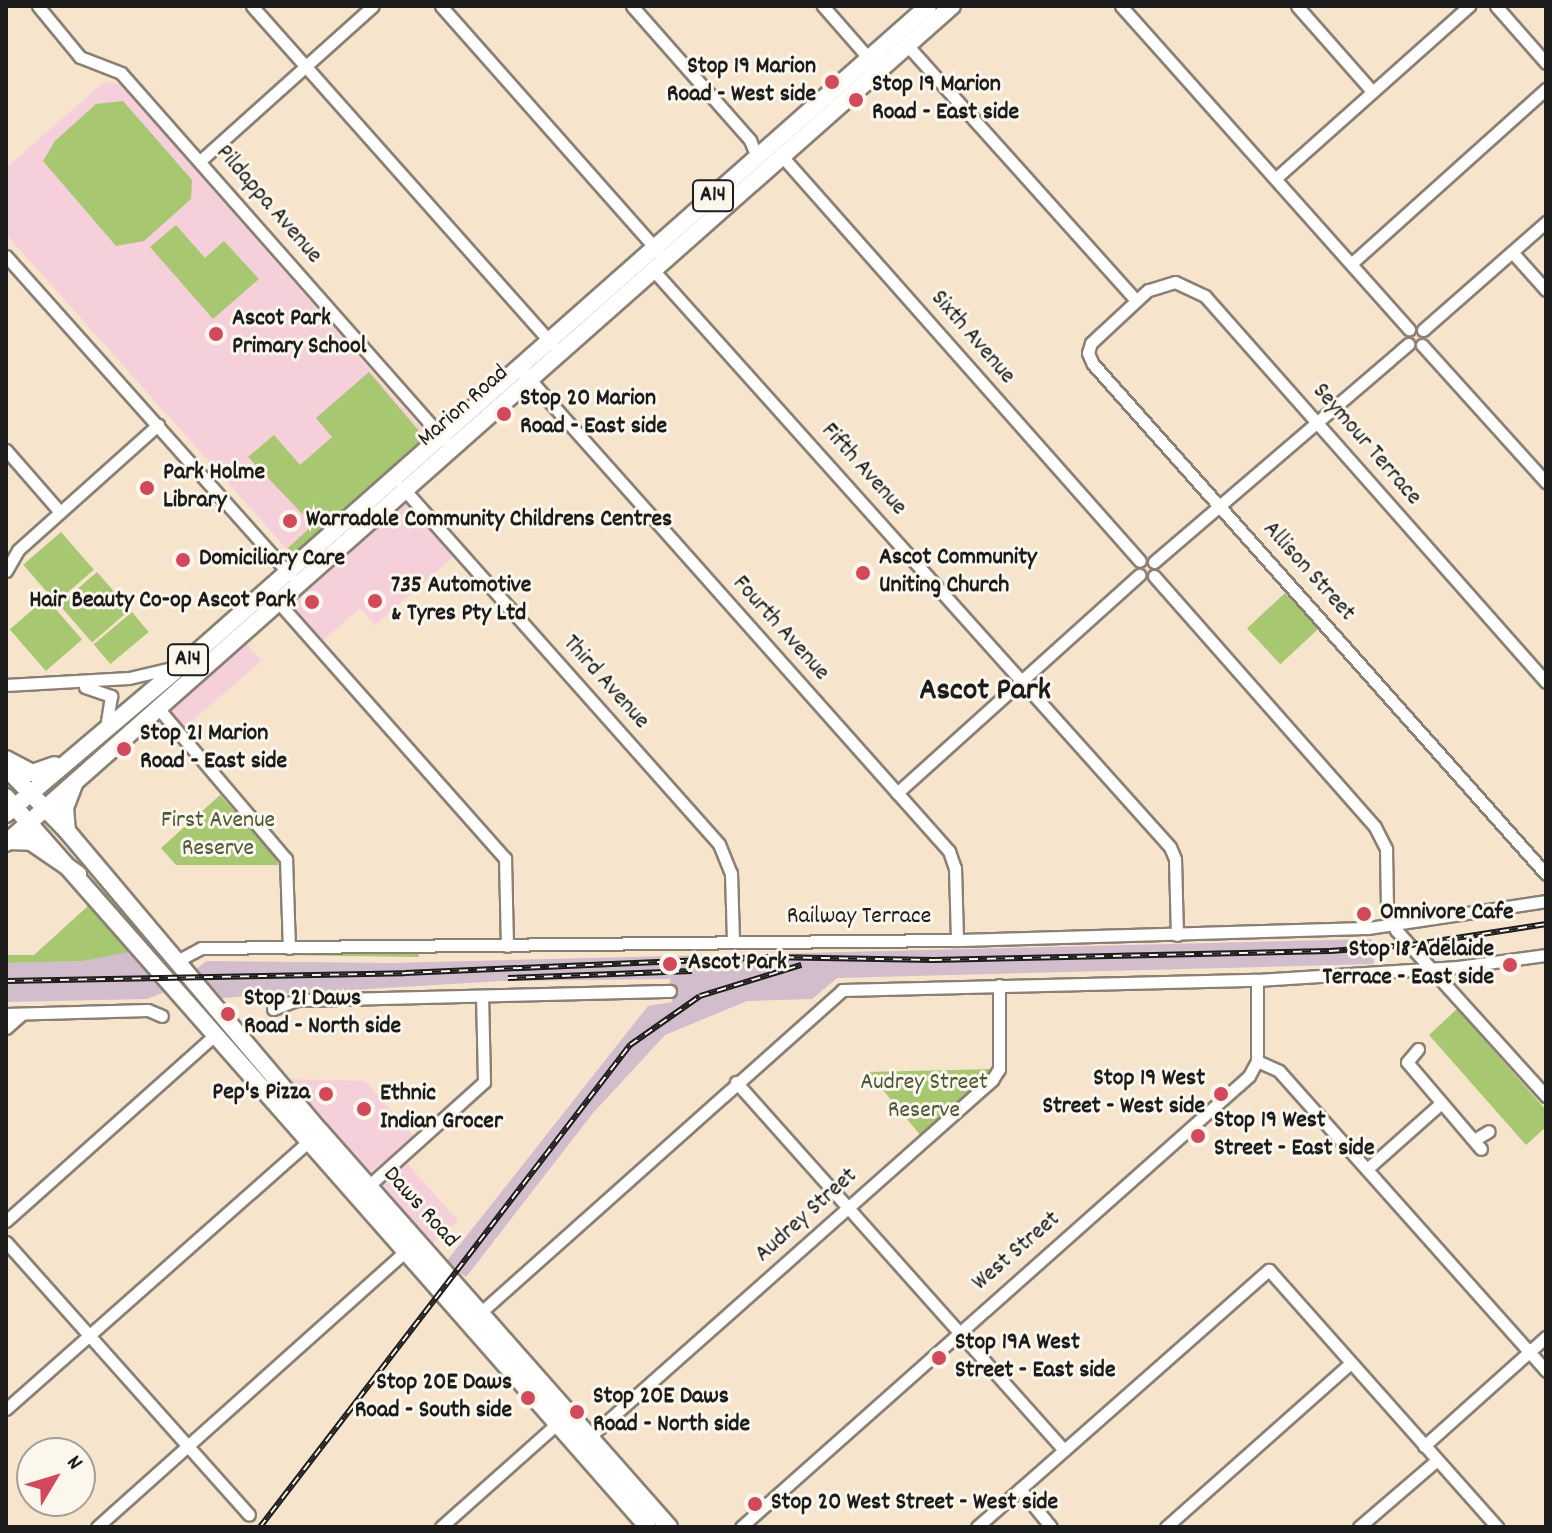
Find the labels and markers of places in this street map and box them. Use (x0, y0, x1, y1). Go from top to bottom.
place label: Stop 19 Marion Road - West side (667, 54, 816, 110)
place label: Stop 19 Marion Road - East side (872, 72, 1019, 128)
marker: Stop 19 Marion Road - West side (823, 73, 841, 91)
marker: Stop 19 Marion Road - East side (847, 91, 865, 109)
place label: Ascot Park Primary School (232, 306, 366, 362)
marker: Ascot Park Primary School (207, 325, 225, 343)
place label: Stop 20 Marion Road - East side (520, 386, 667, 442)
marker: Stop 20 Marion Road - East side (495, 405, 513, 423)
place label: Park Holme Library (163, 460, 265, 516)
marker: Park Holme Library (138, 479, 156, 497)
place label: Warradale Community Childrens Centres (306, 507, 672, 535)
marker: Warradale Community Childrens Centres (281, 512, 299, 530)
place label: Ascot Community Uniting Church (879, 545, 1037, 601)
place label: Domiciliary Care (199, 546, 345, 574)
marker: Domiciliary Care (174, 551, 192, 569)
marker: Ascot Community Uniting Church (854, 564, 872, 582)
place label: 735 Automotive & Tyres Pty Ltd (391, 573, 531, 629)
place label: Hair Beauty Co-op Ascot Park (29, 588, 296, 616)
marker: 735 Automotive & Tyres Pty Ltd (366, 592, 384, 610)
marker: Hair Beauty Co-op Ascot Park (303, 593, 321, 611)
place label: Stop 21 Marion Road - East side (140, 721, 287, 777)
marker: Stop 21 Marion Road - East side (115, 740, 133, 758)
place label: Omnivore Cafe (1380, 900, 1514, 928)
marker: Omnivore Cafe (1355, 905, 1373, 923)
place label: Stop 18 Adelaide Terrace - East side (1322, 937, 1494, 993)
place label: Ascot Park (688, 950, 787, 978)
marker: Ascot Park (659, 953, 681, 975)
marker: Stop 18 Adelaide Terrace - East side (1501, 956, 1519, 974)
place label: Stop 21 Daws Road - North side (244, 986, 401, 1042)
marker: Stop 21 Daws Road - North side (219, 1005, 237, 1023)
place label: Stop 19 West Street - West side (1042, 1066, 1205, 1122)
place label: Pep's Pizza (212, 1080, 310, 1108)
place label: Ethnic Indian Grocer (380, 1081, 503, 1137)
marker: Pep's Pizza (317, 1085, 335, 1103)
marker: Stop 19 West Street - West side (1212, 1085, 1230, 1103)
marker: Ethnic Indian Grocer (355, 1100, 373, 1118)
place label: Stop 19 West Street - East side (1214, 1108, 1374, 1164)
marker: Stop 19 West Street - East side (1189, 1127, 1207, 1145)
place label: Stop 19A West Street - East side (955, 1330, 1115, 1386)
marker: Stop 19A West Street - East side (930, 1349, 948, 1367)
place label: Stop 20E Daws Road - South side (355, 1370, 512, 1426)
place label: Stop 20E Daws Road - North side (593, 1384, 750, 1440)
marker: Stop 20E Daws Road - South side (519, 1389, 537, 1407)
marker: Stop 20E Daws Road - North side (568, 1403, 586, 1421)
place label: Stop 20 West Street - West side (771, 1490, 1058, 1518)
marker: Stop 20 West Street - West side (746, 1495, 764, 1513)

